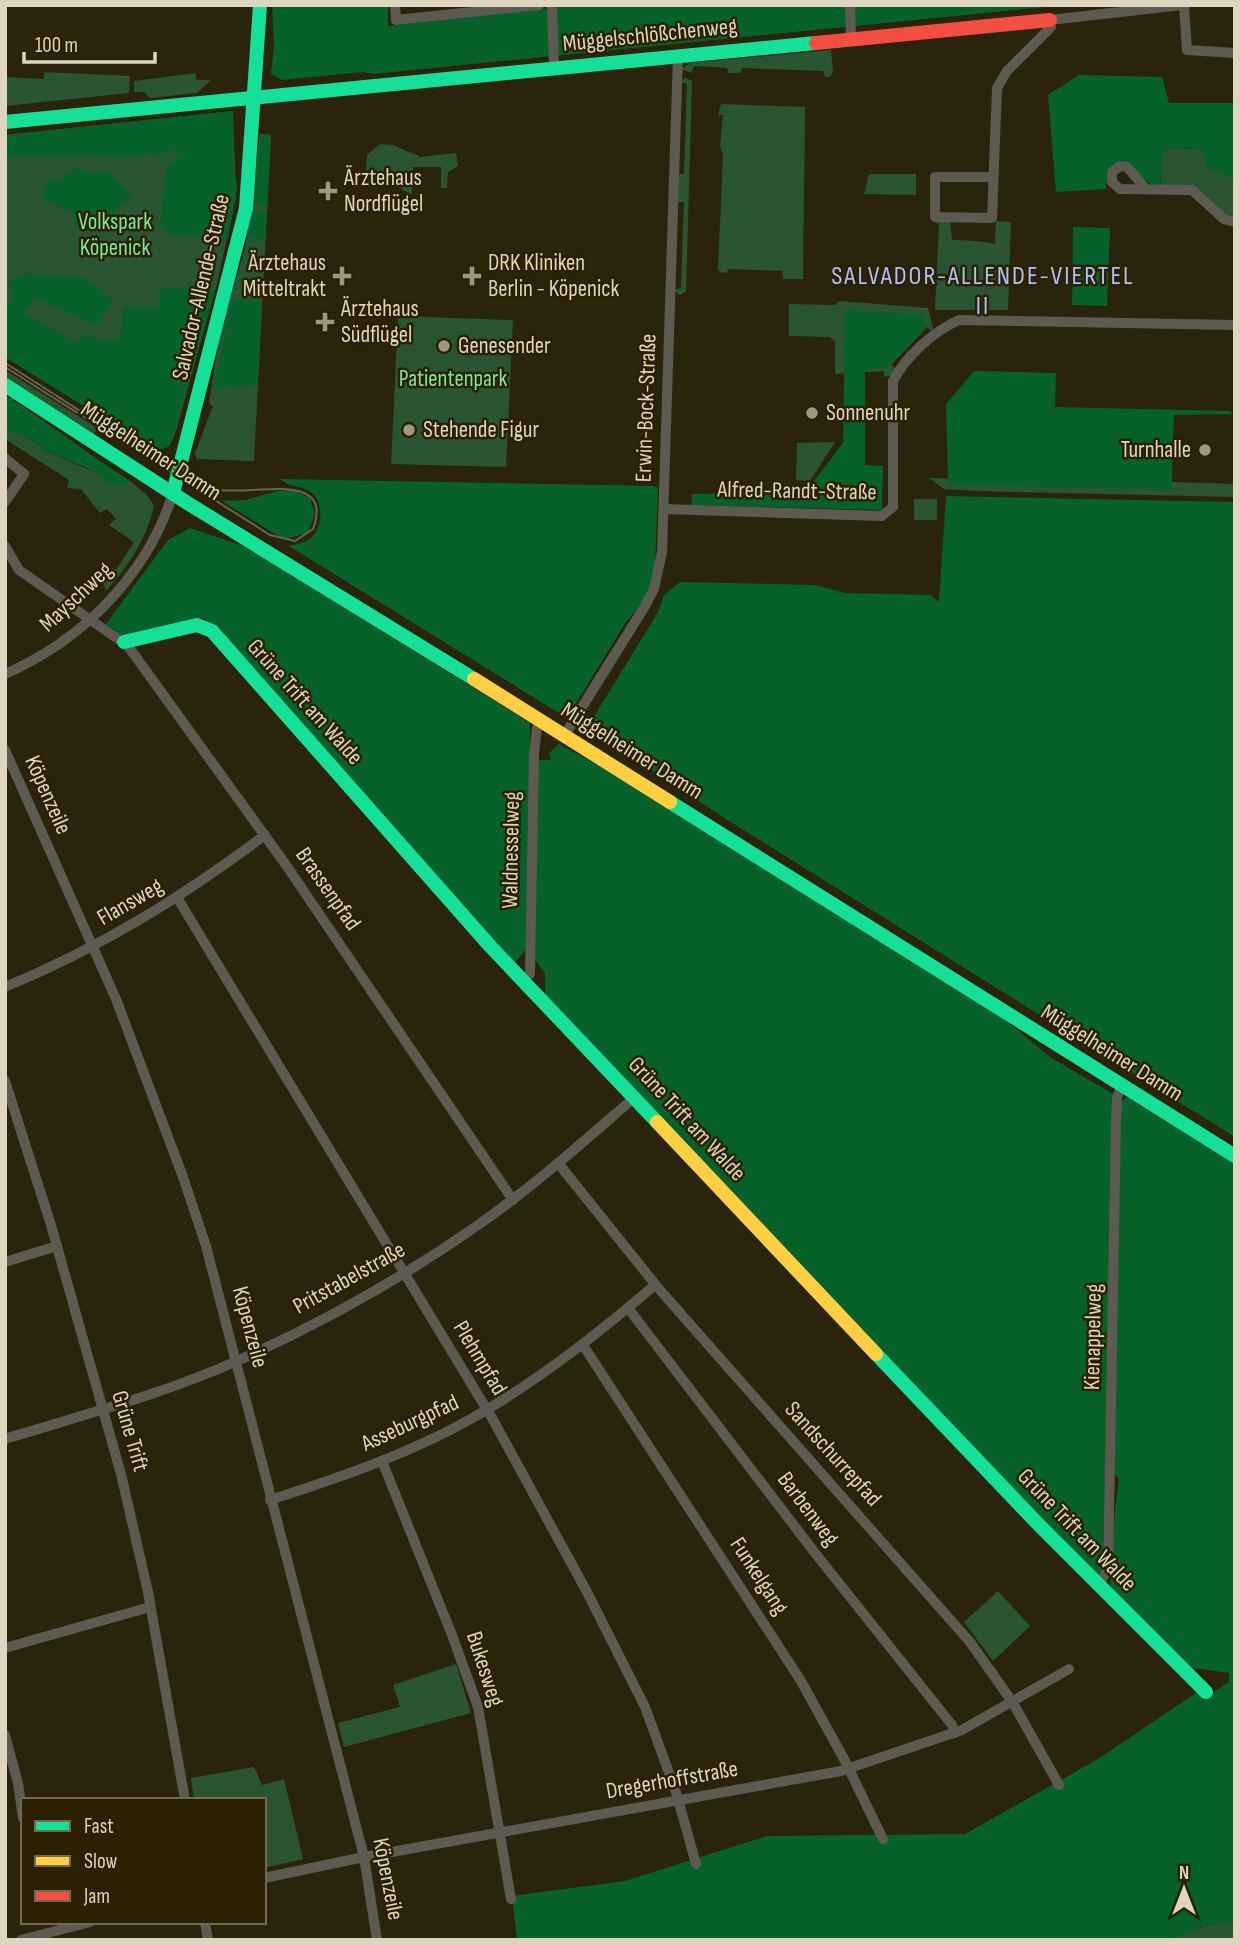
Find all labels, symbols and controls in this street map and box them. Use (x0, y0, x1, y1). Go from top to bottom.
street label: Müggelschlößchenweg (561, 12, 739, 58)
scale bar (24, 21, 156, 65)
text: 100 m (35, 33, 78, 58)
place label: Ärztehaus Nordflügel (343, 164, 423, 218)
marker: Ärztehaus Nordflügel (318, 181, 338, 201)
street label: Salvador-Allende-Straße (166, 191, 236, 383)
park label: Volkspark Köpenick (78, 208, 152, 262)
place label: Ärztehaus Mitteltrakt (243, 249, 326, 303)
place label: DRK Kliniken Berlin - Köpenick (488, 249, 619, 303)
district label: SALVADOR-ALLENDE-VIERTEL II (831, 261, 1135, 322)
marker: Ärztehaus Mitteltrakt (332, 266, 352, 286)
marker: DRK Kliniken Berlin - Köpenick (462, 266, 482, 286)
place label: Ärztehaus Südflügel (340, 295, 419, 349)
marker: Ärztehaus Südflügel (315, 312, 335, 332)
place label: Genesender (458, 332, 551, 360)
street label: Erwin-Bock-Straße (629, 333, 663, 483)
marker: Genesender (436, 338, 452, 354)
park label: Patientenpark (399, 365, 507, 393)
street label: Müggelheimer Damm (75, 395, 227, 507)
place label: Sonnenuhr (826, 399, 911, 427)
marker: Sonnenuhr (804, 405, 820, 421)
place label: Stehende Figur (423, 416, 539, 444)
marker: Stehende Figur (401, 422, 417, 438)
place label: Turnhalle (1121, 436, 1191, 464)
marker: Turnhalle (1197, 442, 1213, 458)
street label: Alfred-Randt-Straße (716, 476, 877, 506)
street label: Mayschweg (34, 556, 118, 638)
street label: Grüne Trift am Walde (241, 633, 369, 771)
street label: Müggelheimer Damm (556, 696, 708, 806)
street label: Köpenzeile (18, 751, 78, 839)
street label: Waldnesselweg (496, 791, 526, 909)
street label: Brassenpfad (289, 842, 367, 936)
street label: Flansweg (92, 872, 168, 932)
street label: Müggelheimer Damm (1036, 998, 1188, 1108)
street label: Grüne Trift am Walde (622, 1051, 752, 1187)
street label: Pritstabelstraße (288, 1236, 410, 1320)
street label: Köpenzeile (226, 1283, 274, 1371)
street label: Kienappelweg (1078, 1284, 1108, 1390)
street label: Plehmpfad (447, 1316, 513, 1400)
street label: Grüne Trift (105, 1387, 155, 1475)
street label: Asseburgpfad (356, 1388, 463, 1458)
street label: Sandschurrepfad (779, 1396, 887, 1512)
street label: Grüne Trift am Walde (1011, 1463, 1143, 1597)
street label: Barbenweg (771, 1466, 845, 1552)
street label: Funkelgang (724, 1532, 794, 1620)
street label: Bukesweg (460, 1628, 510, 1710)
street label: Dregerhoffstraße (604, 1755, 740, 1805)
legend (21, 1798, 266, 1924)
text: Fast (84, 1814, 114, 1839)
street label: Köpenzeile (366, 1836, 410, 1922)
text: Slow (84, 1849, 118, 1874)
north arrow (1149, 1854, 1219, 1924)
text: N (1179, 1862, 1189, 1885)
text: Jam (83, 1884, 110, 1909)

